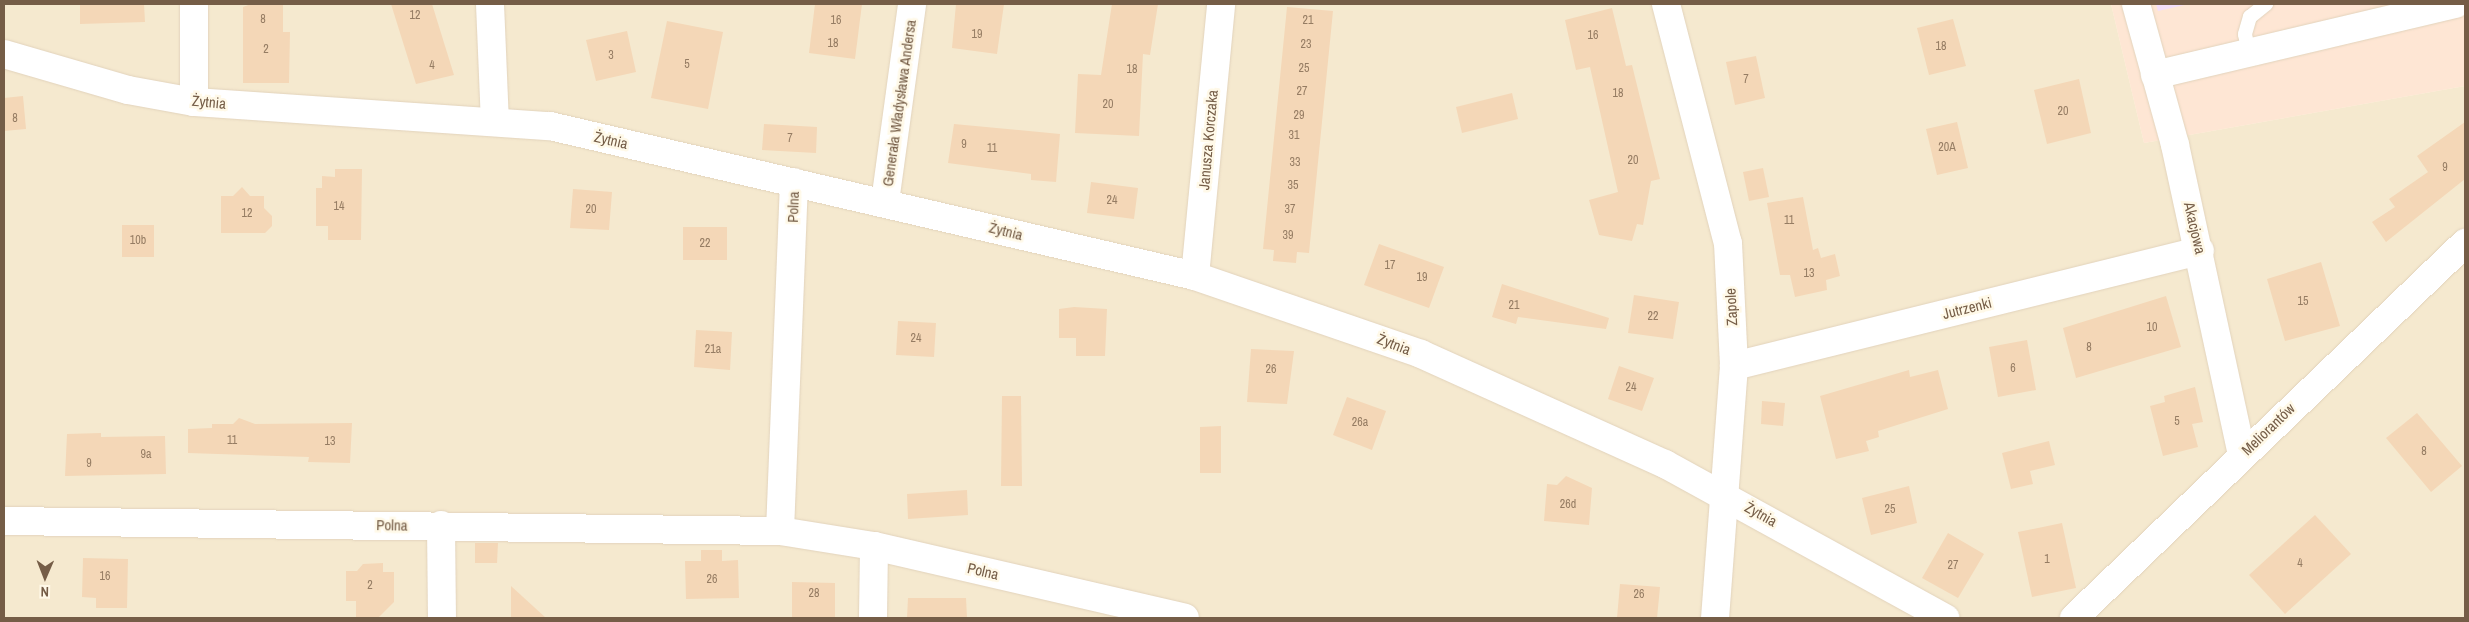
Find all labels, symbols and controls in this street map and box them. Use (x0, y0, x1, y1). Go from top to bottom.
house number: 12 (410, 9, 420, 23)
house number: 8 (260, 13, 266, 27)
house number: 16 (831, 14, 841, 28)
house number: 21 (1303, 14, 1313, 28)
street label: Generała Władysława Andersa (878, 18, 920, 188)
house number: 19 (972, 28, 982, 42)
house number: 16 (1588, 29, 1598, 43)
house number: 18 (828, 37, 838, 51)
house number: 23 (1301, 38, 1311, 52)
house number: 18 (1936, 40, 1946, 54)
house number: 2 (263, 43, 269, 57)
house number: 3 (608, 49, 614, 63)
house number: 5 (684, 58, 690, 72)
house number: 4 (429, 59, 435, 73)
house number: 25 (1299, 62, 1309, 76)
house number: 18 (1127, 63, 1137, 77)
house number: 7 (1743, 73, 1749, 87)
house number: 27 (1297, 85, 1307, 99)
house number: 18 (1613, 87, 1623, 101)
street label: Janusza Korczaka (1195, 89, 1221, 191)
street label: Żytnia (191, 92, 227, 112)
house number: 20 (1103, 98, 1113, 112)
house number: 20 (2058, 105, 2068, 119)
house number: 29 (1294, 109, 1304, 123)
house number: 8 (12, 112, 18, 126)
street label: Żytnia (592, 127, 630, 153)
house number: 31 (1289, 129, 1299, 143)
house number: 7 (787, 132, 793, 146)
house number: 9 (961, 138, 967, 152)
house number: 20A (1938, 141, 1956, 155)
house number: 11 (987, 142, 997, 156)
house number: 20 (1628, 154, 1638, 168)
house number: 33 (1290, 156, 1300, 170)
house number: 9 (2442, 161, 2448, 175)
house number: 35 (1288, 179, 1298, 193)
street label: Polna (783, 191, 803, 223)
house number: 24 (1107, 194, 1117, 208)
house number: 14 (334, 200, 344, 214)
street label: Akacjowa (2180, 200, 2210, 256)
house number: 20 (586, 203, 596, 217)
house number: 37 (1285, 203, 1295, 217)
house number: 12 (242, 207, 252, 221)
house number: 11 (1784, 214, 1794, 228)
street label: Żytnia (987, 218, 1025, 244)
house number: 39 (1283, 229, 1293, 243)
house number: 10b (130, 234, 146, 248)
house number: 22 (700, 237, 710, 251)
house number: 17 (1385, 259, 1395, 273)
house number: 13 (1804, 267, 1814, 281)
house number: 19 (1417, 271, 1427, 285)
street label: Zapole (1721, 288, 1741, 326)
street label: Jutrzenki (1941, 293, 1993, 323)
house number: 15 (2298, 295, 2308, 309)
house number: 21 (1509, 299, 1519, 313)
house number: 22 (1648, 310, 1658, 324)
house number: 10 (2147, 321, 2157, 335)
street label: Żytnia (1375, 329, 1413, 359)
house number: 24 (911, 332, 921, 346)
house number: 8 (2086, 341, 2092, 355)
house number: 21a (705, 343, 721, 357)
house number: 6 (2010, 362, 2016, 376)
house number: 26 (1266, 363, 1276, 377)
house number: 24 (1626, 381, 1636, 395)
street label: Meliorantów (2238, 399, 2298, 459)
house number: 5 (2174, 415, 2180, 429)
house number: 26a (1352, 416, 1368, 430)
house number: 11 (227, 434, 237, 448)
house number: 13 (325, 435, 335, 449)
house number: 8 (2421, 445, 2427, 459)
house number: 9a (141, 448, 151, 462)
house number: 9 (86, 457, 92, 471)
house number: 26d (1560, 498, 1576, 512)
street label: Żytnia (1742, 498, 1780, 530)
house number: 25 (1885, 503, 1895, 517)
street label: Polna (376, 516, 408, 534)
north arrow (20, 552, 70, 602)
house number: 1 (2044, 553, 2050, 567)
house number: 4 (2297, 557, 2303, 571)
street label: Polna (966, 559, 1000, 583)
house number: 27 (1948, 559, 1958, 573)
house number: 16 (100, 570, 110, 584)
house number: 26 (707, 573, 717, 587)
house number: 2 (367, 579, 373, 593)
text: N (40, 583, 49, 601)
house number: 28 (809, 587, 819, 601)
house number: 26 (1634, 588, 1644, 602)

